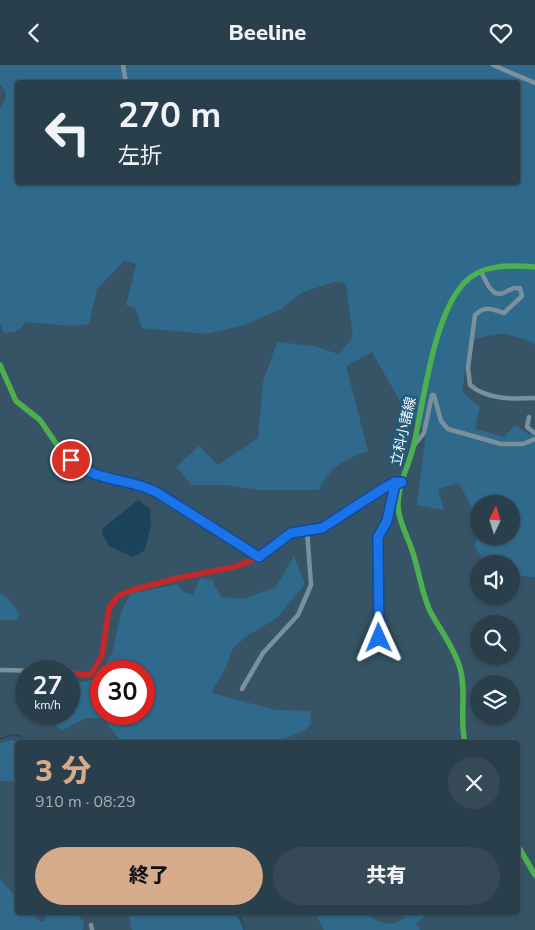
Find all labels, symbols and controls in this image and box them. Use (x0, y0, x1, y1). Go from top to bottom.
text: Beeline (229, 18, 306, 48)
icon: back (20, 19, 48, 47)
icon: heart (487, 19, 515, 47)
text: 270 m (118, 92, 221, 139)
icon: left (35, 100, 100, 165)
text: 左折 (118, 141, 162, 171)
street label: 立科小諸線 (386, 395, 421, 467)
pin (50, 439, 92, 481)
icon: arrive (57, 446, 85, 474)
north arrow (470, 495, 520, 545)
map controls (470, 495, 520, 725)
button: sound (470, 555, 520, 605)
position arrow (352, 611, 404, 663)
button: search (470, 615, 520, 665)
speed limit sign: 30 (90, 660, 155, 725)
text: 27 (32, 669, 63, 703)
button: layers (470, 675, 520, 725)
text: km/h (34, 697, 61, 713)
text: 3 分 (35, 751, 91, 792)
button: close (448, 757, 500, 809)
text: 910 m · 08:29 (35, 791, 136, 813)
button: 終了 (35, 847, 263, 905)
button: 共有 (273, 847, 500, 905)

